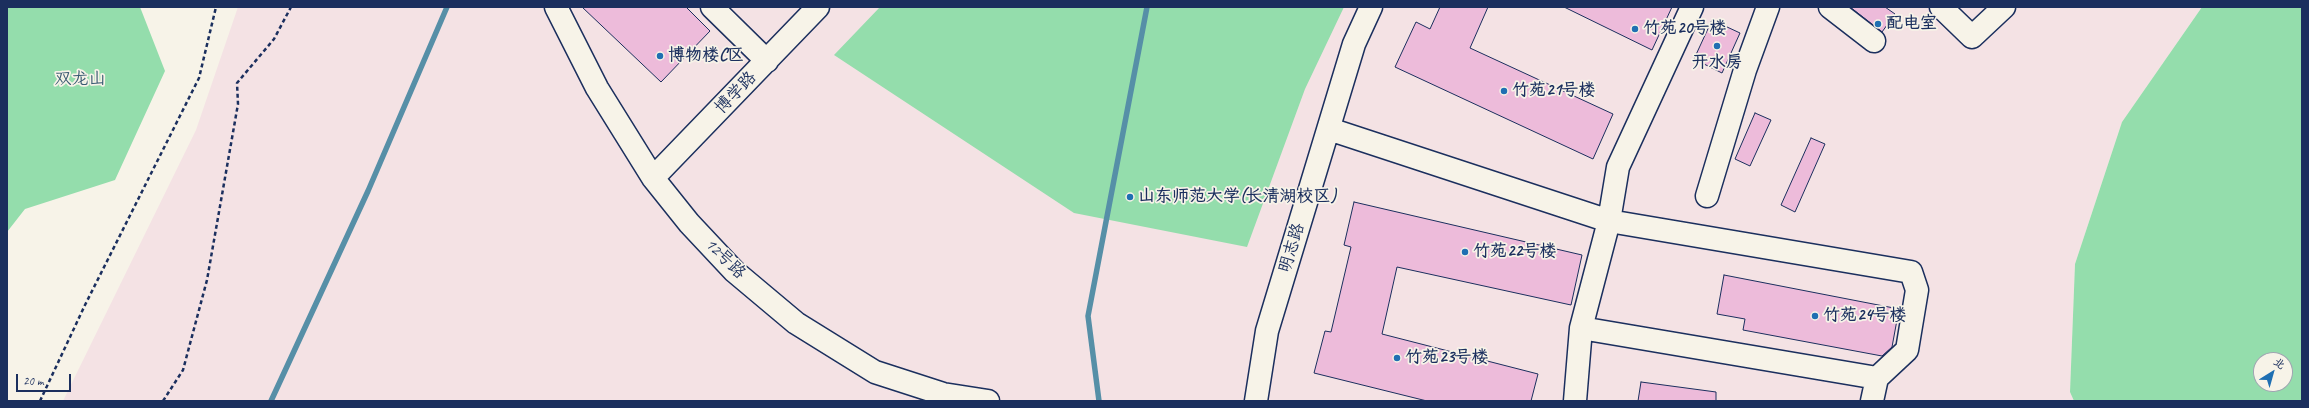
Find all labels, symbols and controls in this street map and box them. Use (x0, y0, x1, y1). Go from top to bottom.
place label: 配电室 (1886, 14, 1937, 34)
place label: 竹苑20号楼 (1643, 19, 1726, 39)
marker: 配电室 (1873, 19, 1883, 29)
marker: 竹苑20号楼 (1630, 24, 1640, 34)
marker: 开水房 (1712, 41, 1722, 51)
place label: 博物楼C区 (668, 46, 744, 66)
marker: 博物楼C区 (655, 51, 665, 61)
place label: 开水房 (1692, 53, 1742, 73)
street label: 博学路 (711, 68, 761, 118)
park label: 双龙山 (55, 70, 105, 90)
place label: 竹苑21号楼 (1512, 81, 1595, 101)
marker: 竹苑21号楼 (1499, 86, 1509, 96)
place label: 山东师范大学(长清湖校区) (1138, 187, 1336, 207)
marker: 山东师范大学(长清湖校区) (1125, 192, 1135, 202)
street label: 明志路 (1275, 221, 1309, 275)
street label: 12号路 (700, 234, 750, 284)
place label: 竹苑22号楼 (1473, 242, 1556, 262)
marker: 竹苑22号楼 (1460, 247, 1470, 257)
place label: 竹苑24号楼 (1823, 306, 1906, 326)
marker: 竹苑24号楼 (1810, 311, 1820, 321)
place label: 竹苑23号楼 (1405, 348, 1488, 368)
north arrow (2253, 352, 2293, 392)
marker: 竹苑23号楼 (1392, 353, 1402, 363)
text: 北 (2271, 354, 2288, 372)
scale bar (18, 366, 73, 392)
text: 20 m (23, 373, 43, 389)

